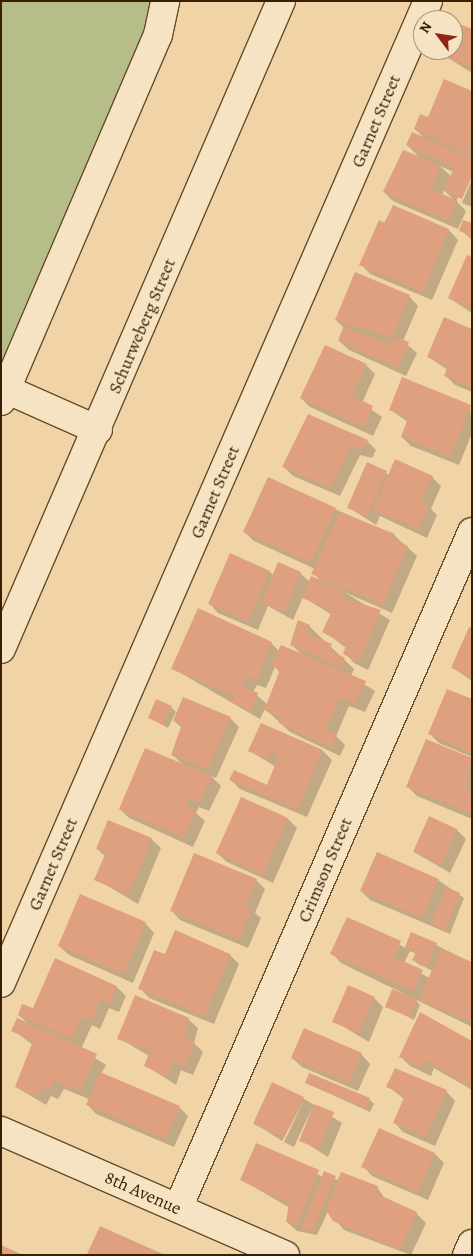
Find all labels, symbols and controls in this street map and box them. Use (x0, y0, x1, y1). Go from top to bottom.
north arrow (413, 10, 463, 60)
text: N (415, 18, 436, 37)
street label: Garnet Street (347, 71, 405, 171)
street label: Schurweberg Street (104, 255, 180, 397)
street label: Garnet Street (186, 442, 244, 542)
street label: Garnet Street (24, 814, 82, 914)
street label: Crimson Street (293, 814, 357, 926)
street label: 8th Avenue (101, 1167, 185, 1219)

